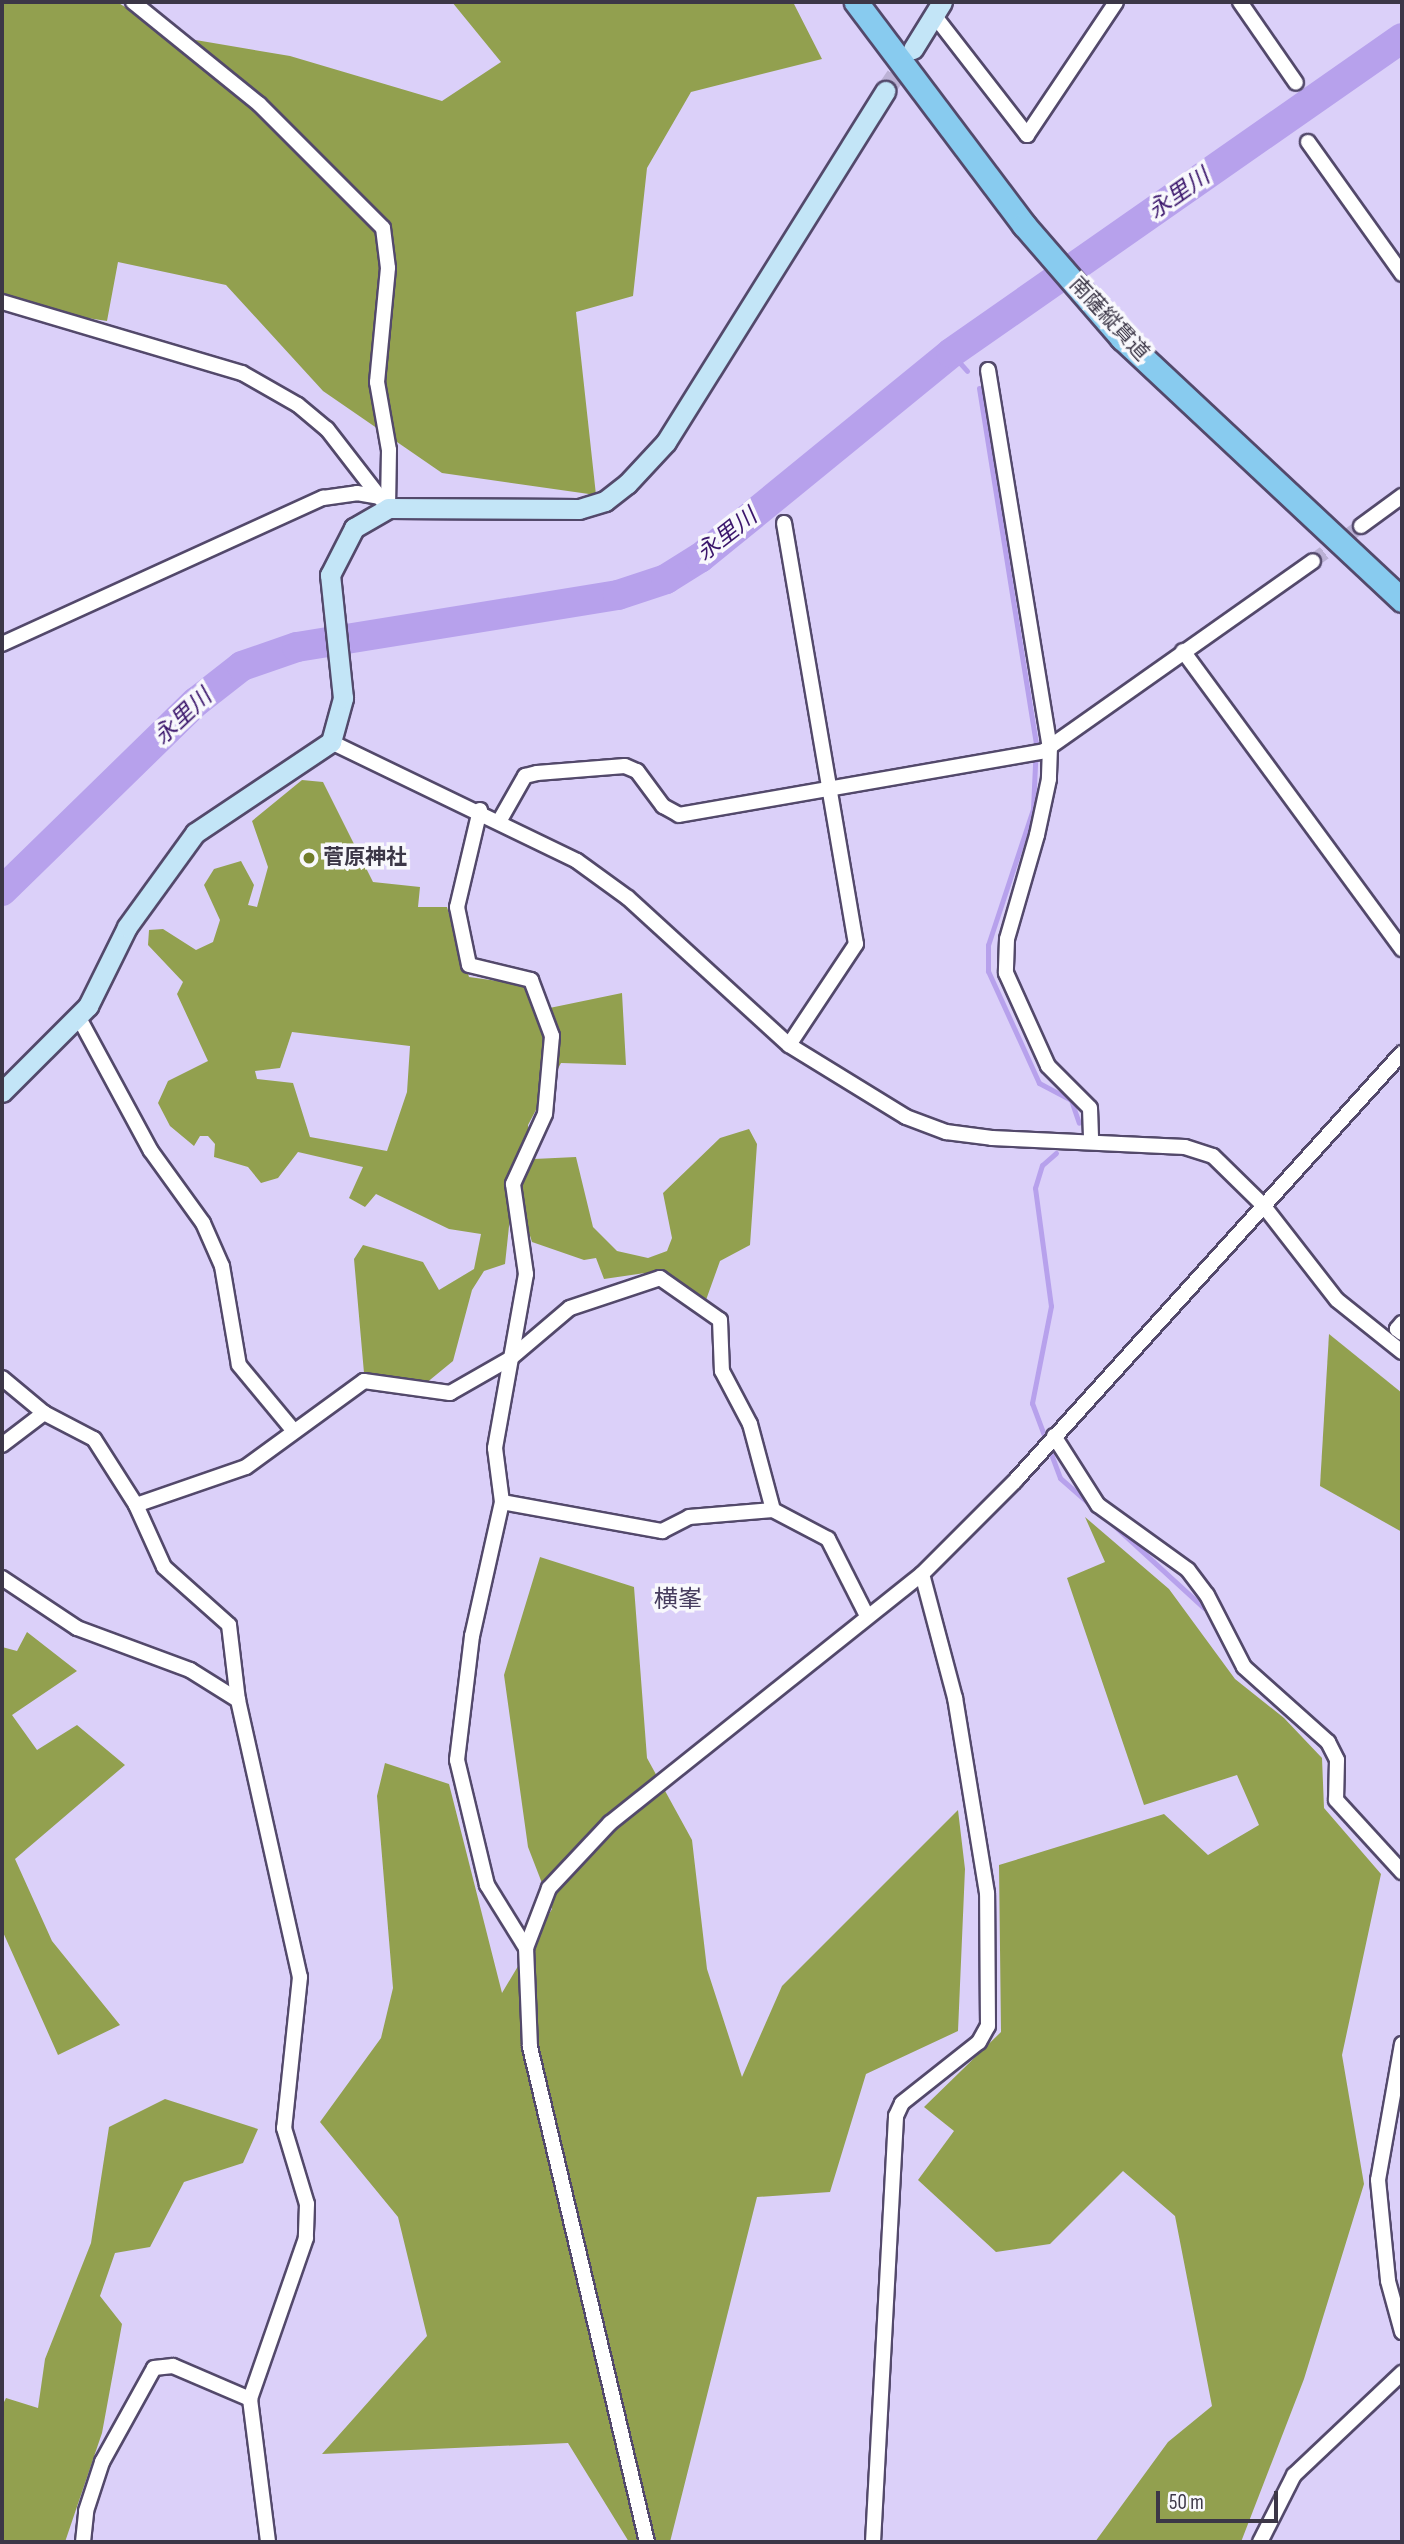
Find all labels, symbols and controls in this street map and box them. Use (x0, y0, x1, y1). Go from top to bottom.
water label: 永里川 (1143, 163, 1215, 225)
street label: 南薩縦貫道 (1064, 272, 1154, 366)
water label: 永里川 (691, 503, 763, 567)
water label: 永里川 (148, 683, 218, 751)
place label: 菅原神社 (323, 845, 407, 871)
marker: 菅原神社 (301, 850, 317, 866)
district label: 横峯 (654, 1586, 702, 1614)
scale bar (1159, 2478, 1282, 2522)
text: 50 m (1169, 2490, 1204, 2515)

